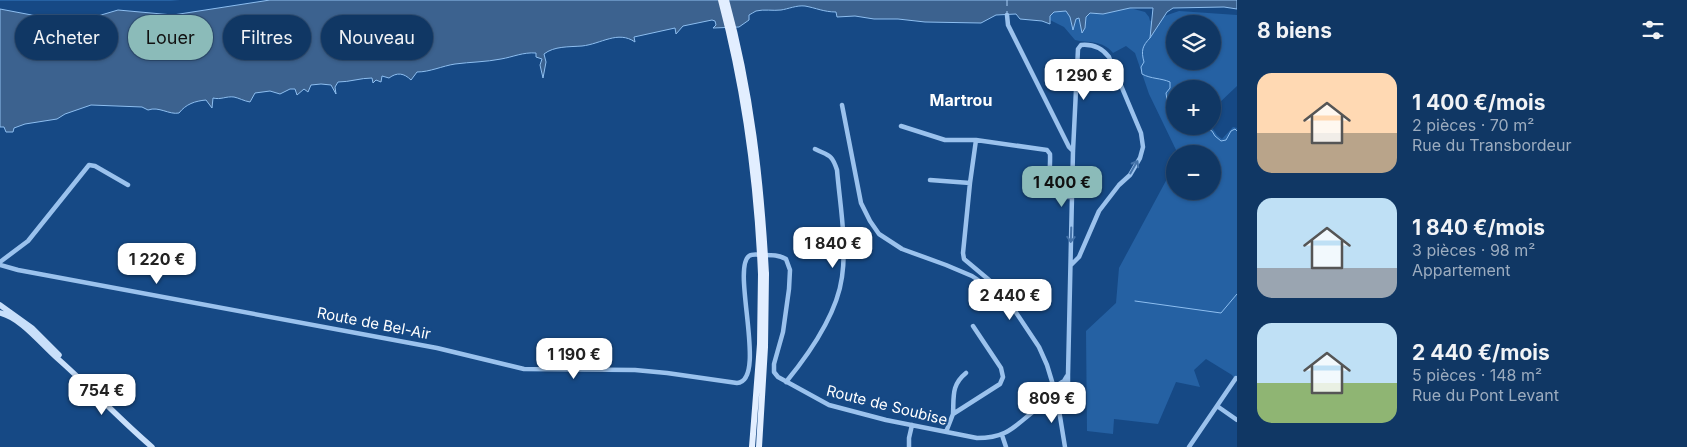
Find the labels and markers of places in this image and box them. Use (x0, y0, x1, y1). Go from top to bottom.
pin: 1 290 € (1038, 58, 1130, 101)
pin: 1 400 € (1016, 166, 1108, 208)
pin: 1 840 € (787, 226, 879, 269)
pin: 1 220 € (111, 242, 203, 285)
pin: 2 440 € (964, 278, 1056, 321)
pin: 1 190 € (528, 338, 620, 380)
pin: 754 € (67, 374, 137, 416)
pin: 809 € (1017, 382, 1087, 424)

